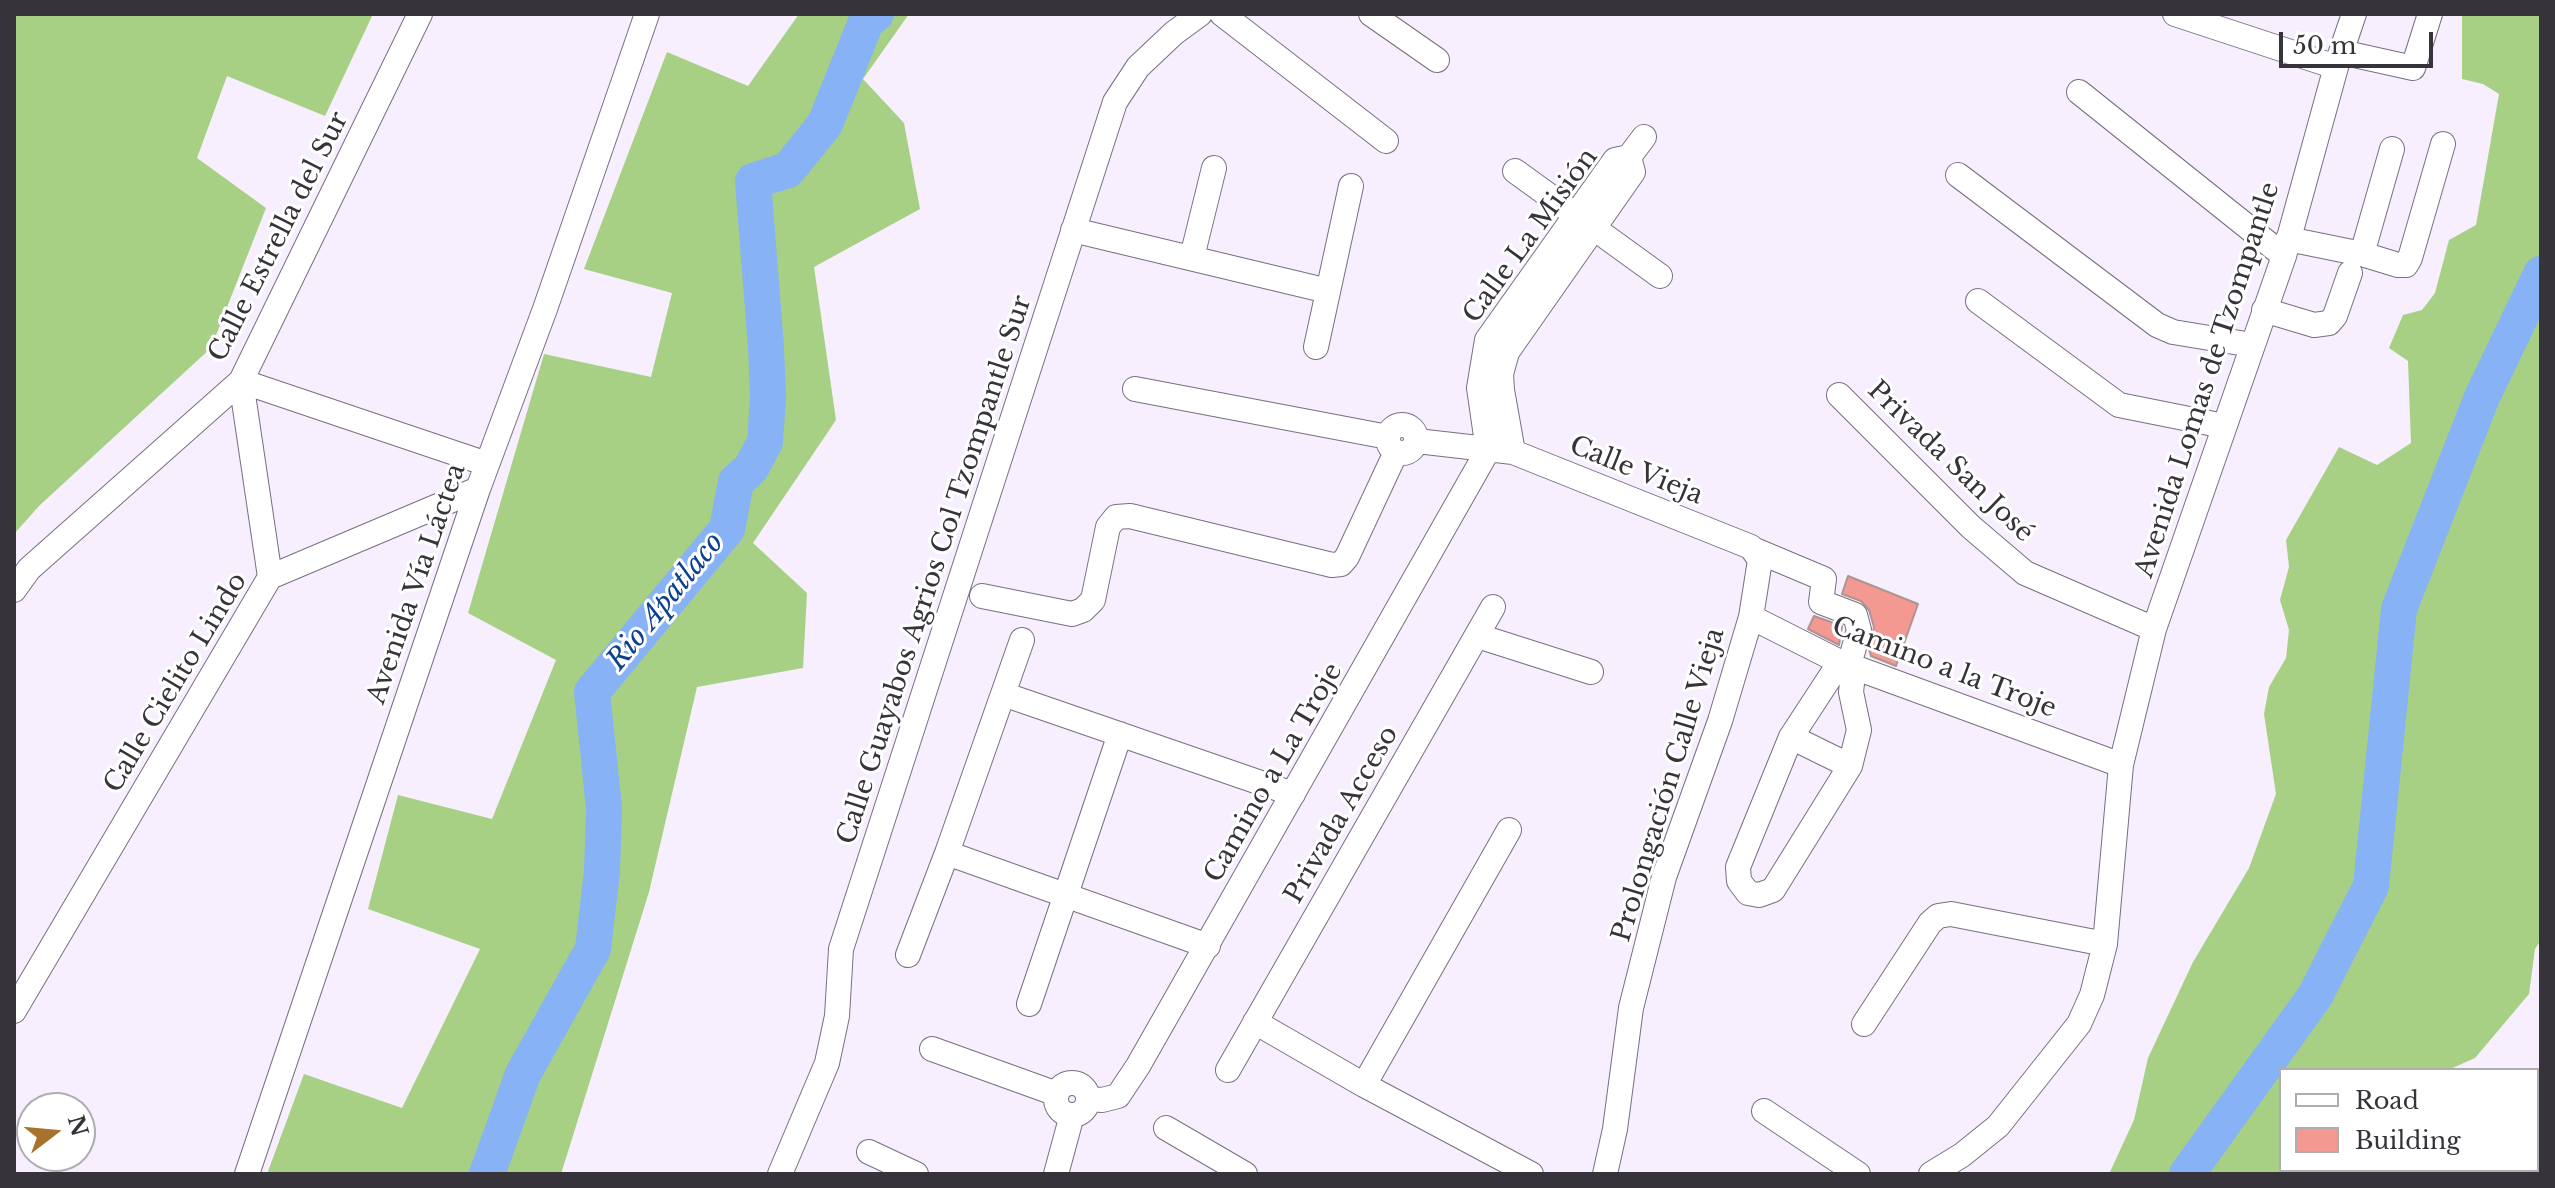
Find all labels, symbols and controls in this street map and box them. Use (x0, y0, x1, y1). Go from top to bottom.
scale bar (2283, 16, 2437, 66)
text: 50 m (2293, 31, 2356, 60)
street label: Calle Estrella del Sur (203, 107, 355, 367)
street label: Calle La Misión (1457, 143, 1605, 329)
street label: Avenida Lomas de Tzompantle (2129, 178, 2287, 582)
street label: Calle Guayabos Agrios Col Tzompantle Sur (831, 292, 1039, 848)
street label: Privada San José (1861, 375, 2039, 549)
street label: Calle Vieja (1565, 430, 1707, 512)
street label: Avenida Vía Láctea (361, 460, 473, 708)
water label: Rio Apatlaco (601, 527, 731, 677)
street label: Calle Cielito Lindo (98, 567, 254, 799)
street label: Camino a la Troje (1828, 611, 2060, 725)
street label: Prolongación Calle Vieja (1606, 624, 1732, 946)
street label: Camino a La Troje (1198, 658, 1350, 888)
street label: Privada Acceso (1279, 721, 1405, 909)
legend (2279, 1068, 2539, 1172)
text: Road (2355, 1086, 2419, 1115)
north arrow (16, 1092, 96, 1172)
text: N (62, 1112, 93, 1139)
text: Building (2355, 1126, 2461, 1155)

